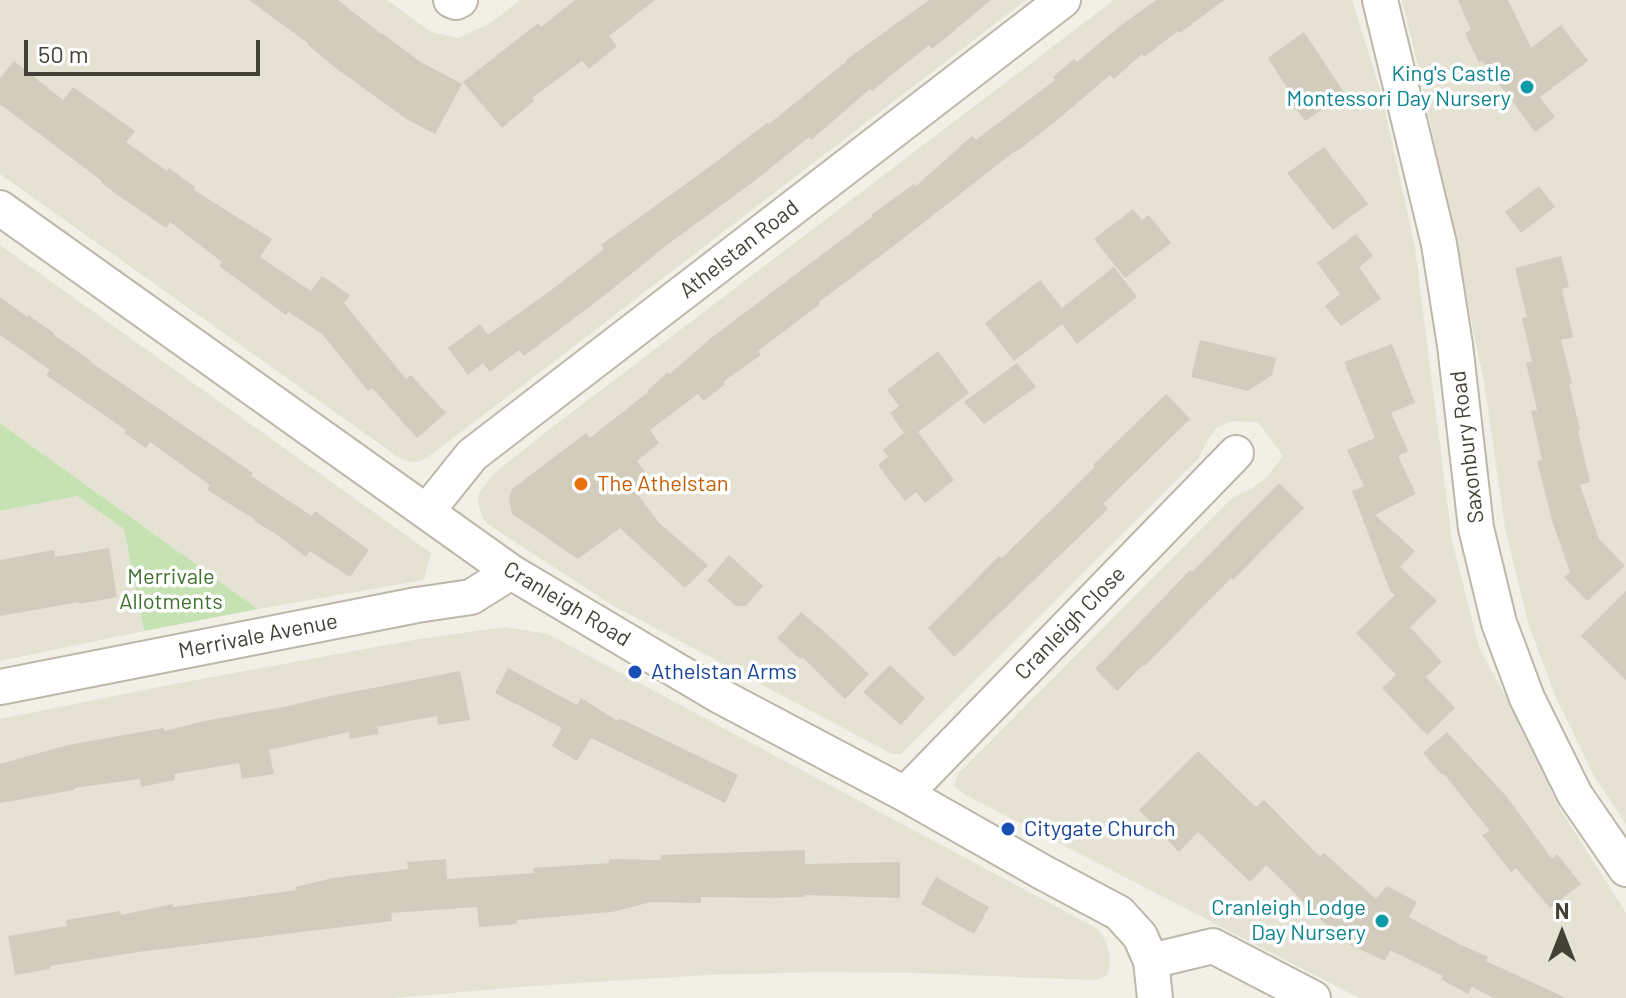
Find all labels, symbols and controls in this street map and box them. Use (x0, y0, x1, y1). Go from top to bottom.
scale bar (28, 24, 264, 74)
text: 50 m (38, 39, 89, 68)
place label: King's Castle Montessori Day Nursery (1287, 61, 1511, 112)
marker: King's Castle Montessori Day Nursery (1518, 78, 1536, 96)
street label: Athelstan Road (674, 194, 804, 304)
street label: Saxonbury Road (1445, 369, 1489, 525)
place label: The Athelstan (597, 471, 729, 497)
marker: The Athelstan (572, 475, 590, 493)
street label: Cranleigh Road (499, 556, 635, 652)
street label: Cranleigh Close (1009, 561, 1131, 685)
park label: Merrivale Allotments (119, 564, 223, 616)
street label: Merrivale Avenue (176, 608, 340, 664)
place label: Athelstan Arms (651, 659, 797, 685)
marker: Athelstan Arms (626, 663, 644, 681)
place label: Citygate Church (1024, 816, 1176, 842)
marker: Citygate Church (999, 820, 1017, 838)
north arrow (1522, 894, 1602, 974)
place label: Cranleigh Lodge Day Nursery (1211, 895, 1366, 946)
text: N (1555, 897, 1569, 923)
marker: Cranleigh Lodge Day Nursery (1373, 912, 1391, 930)

